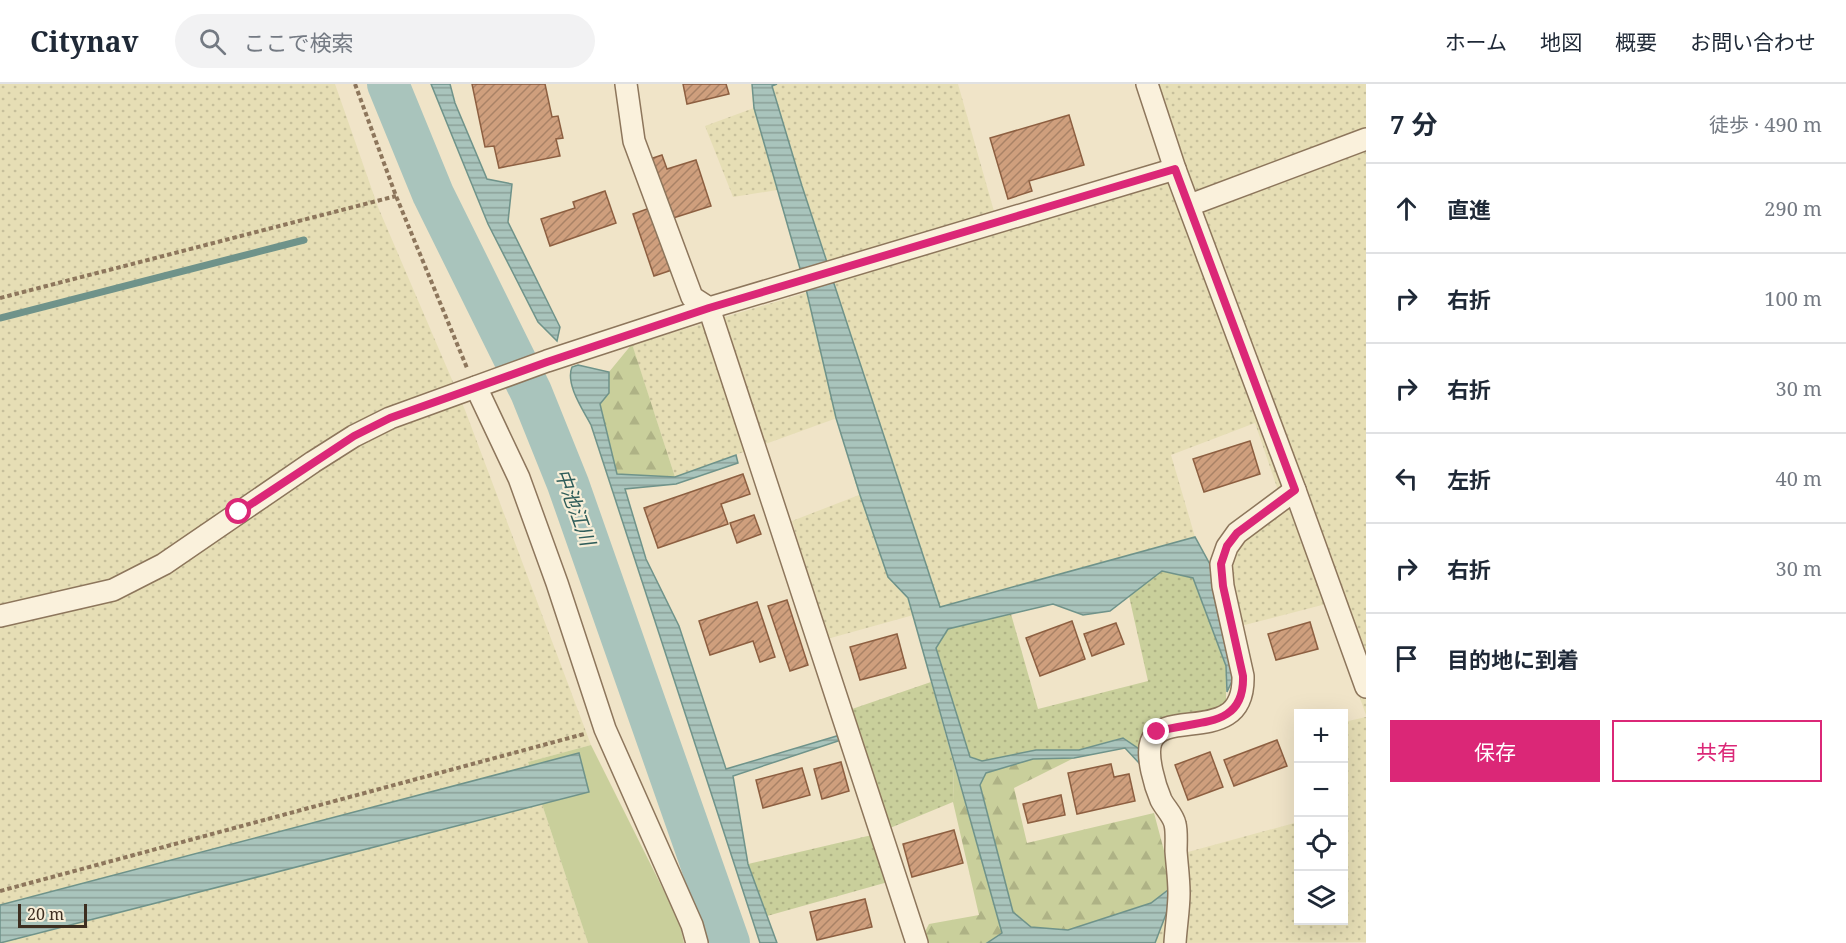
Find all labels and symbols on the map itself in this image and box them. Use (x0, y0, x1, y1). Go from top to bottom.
water label: 中池江川 (549, 465, 603, 551)
route start (225, 498, 251, 524)
route end (1143, 718, 1169, 744)
scale bar (18, 901, 87, 928)

